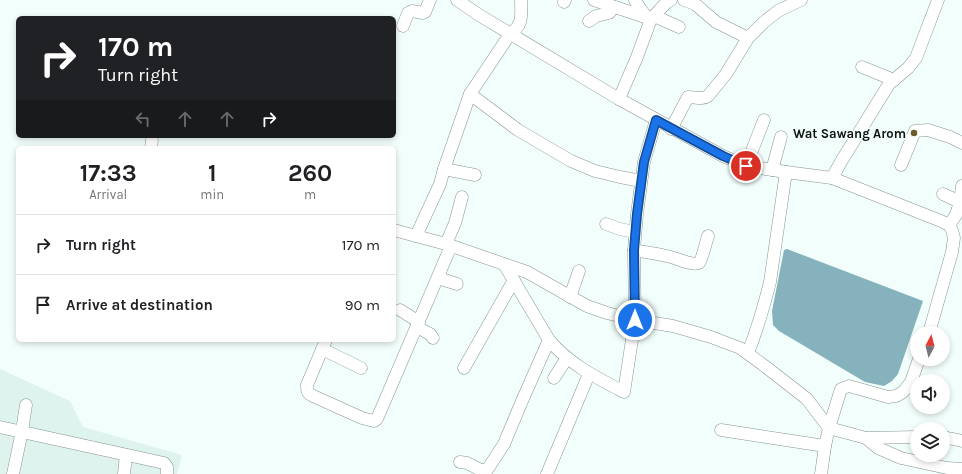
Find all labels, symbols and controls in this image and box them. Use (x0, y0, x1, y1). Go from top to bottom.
text: 170 m (98, 30, 173, 63)
icon: right (32, 32, 84, 84)
text: Turn right (98, 64, 178, 86)
icon: left (132, 108, 154, 130)
icon: ahead (174, 108, 196, 130)
icon: ahead (216, 108, 238, 130)
icon: right (258, 108, 280, 130)
place label: Wat Sawang Arom (793, 126, 906, 141)
marker: Wat Sawang Arom (909, 128, 919, 138)
pin (729, 149, 763, 183)
icon: arrive (735, 155, 757, 177)
text: 17:33 (80, 159, 137, 187)
text: 1 (208, 159, 217, 187)
text: 260 (288, 159, 332, 187)
text: Arrival (89, 187, 127, 202)
text: min (200, 187, 224, 202)
text: m (304, 187, 316, 202)
icon: right (32, 234, 54, 256)
text: Turn right (66, 236, 136, 254)
text: 170 m (342, 236, 380, 254)
icon: arrive (32, 294, 54, 316)
text: Arrive at destination (66, 296, 213, 314)
text: 90 m (345, 296, 380, 314)
position arrow (614, 299, 656, 341)
north arrow (910, 326, 950, 366)
map controls (910, 326, 950, 462)
button: sound (910, 374, 950, 414)
button: layers (910, 422, 950, 462)

